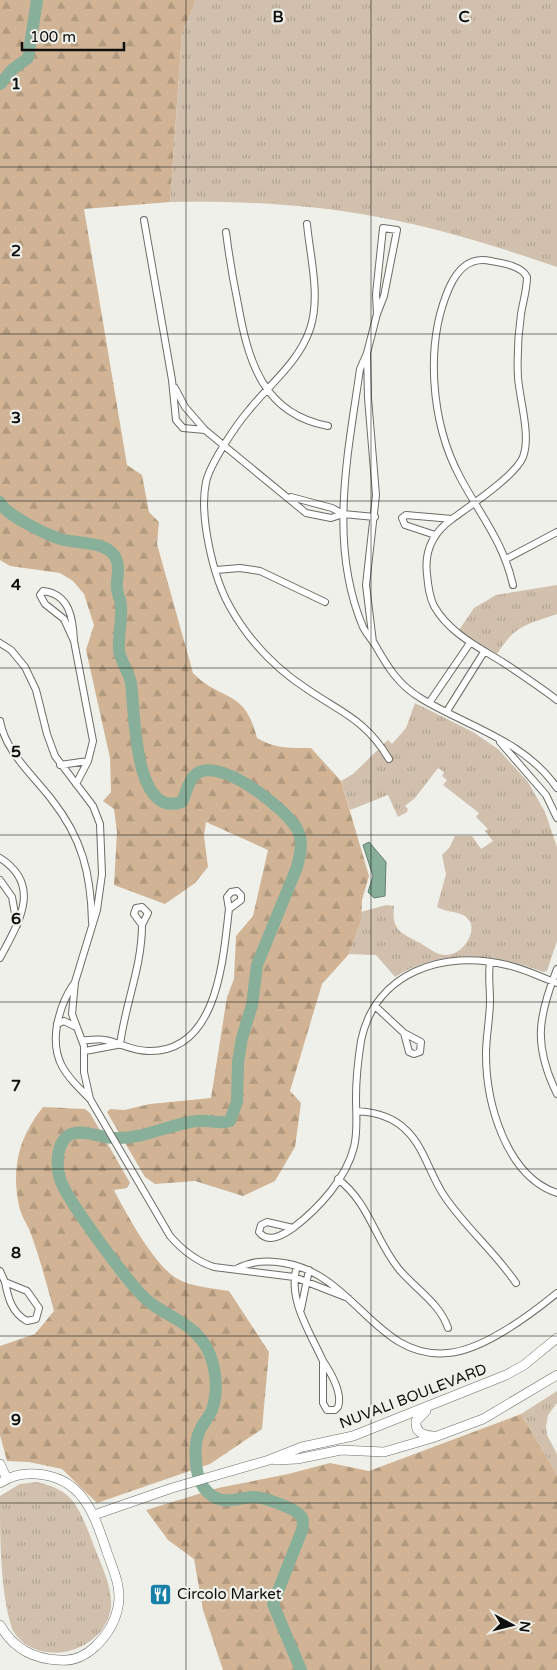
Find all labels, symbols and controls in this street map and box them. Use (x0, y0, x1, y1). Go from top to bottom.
text: B (272, 7, 284, 27)
text: C (458, 7, 470, 27)
scale bar (22, 20, 125, 52)
text: 100 m (30, 28, 76, 46)
text: 1 (11, 74, 21, 94)
text: 2 (11, 241, 21, 261)
text: 3 (11, 408, 21, 428)
text: 4 (11, 575, 21, 595)
text: 5 (11, 742, 21, 762)
text: 6 (11, 909, 21, 929)
text: 7 (11, 1076, 21, 1096)
text: 8 (11, 1243, 21, 1263)
street label: NUVALI BOULEVARD (337, 1360, 489, 1432)
text: 9 (11, 1410, 21, 1430)
restaurant icon: Circolo Market (149, 1582, 173, 1606)
place label: Circolo Market (177, 1585, 282, 1603)
north arrow (487, 1600, 537, 1650)
text: N (515, 1620, 534, 1633)

